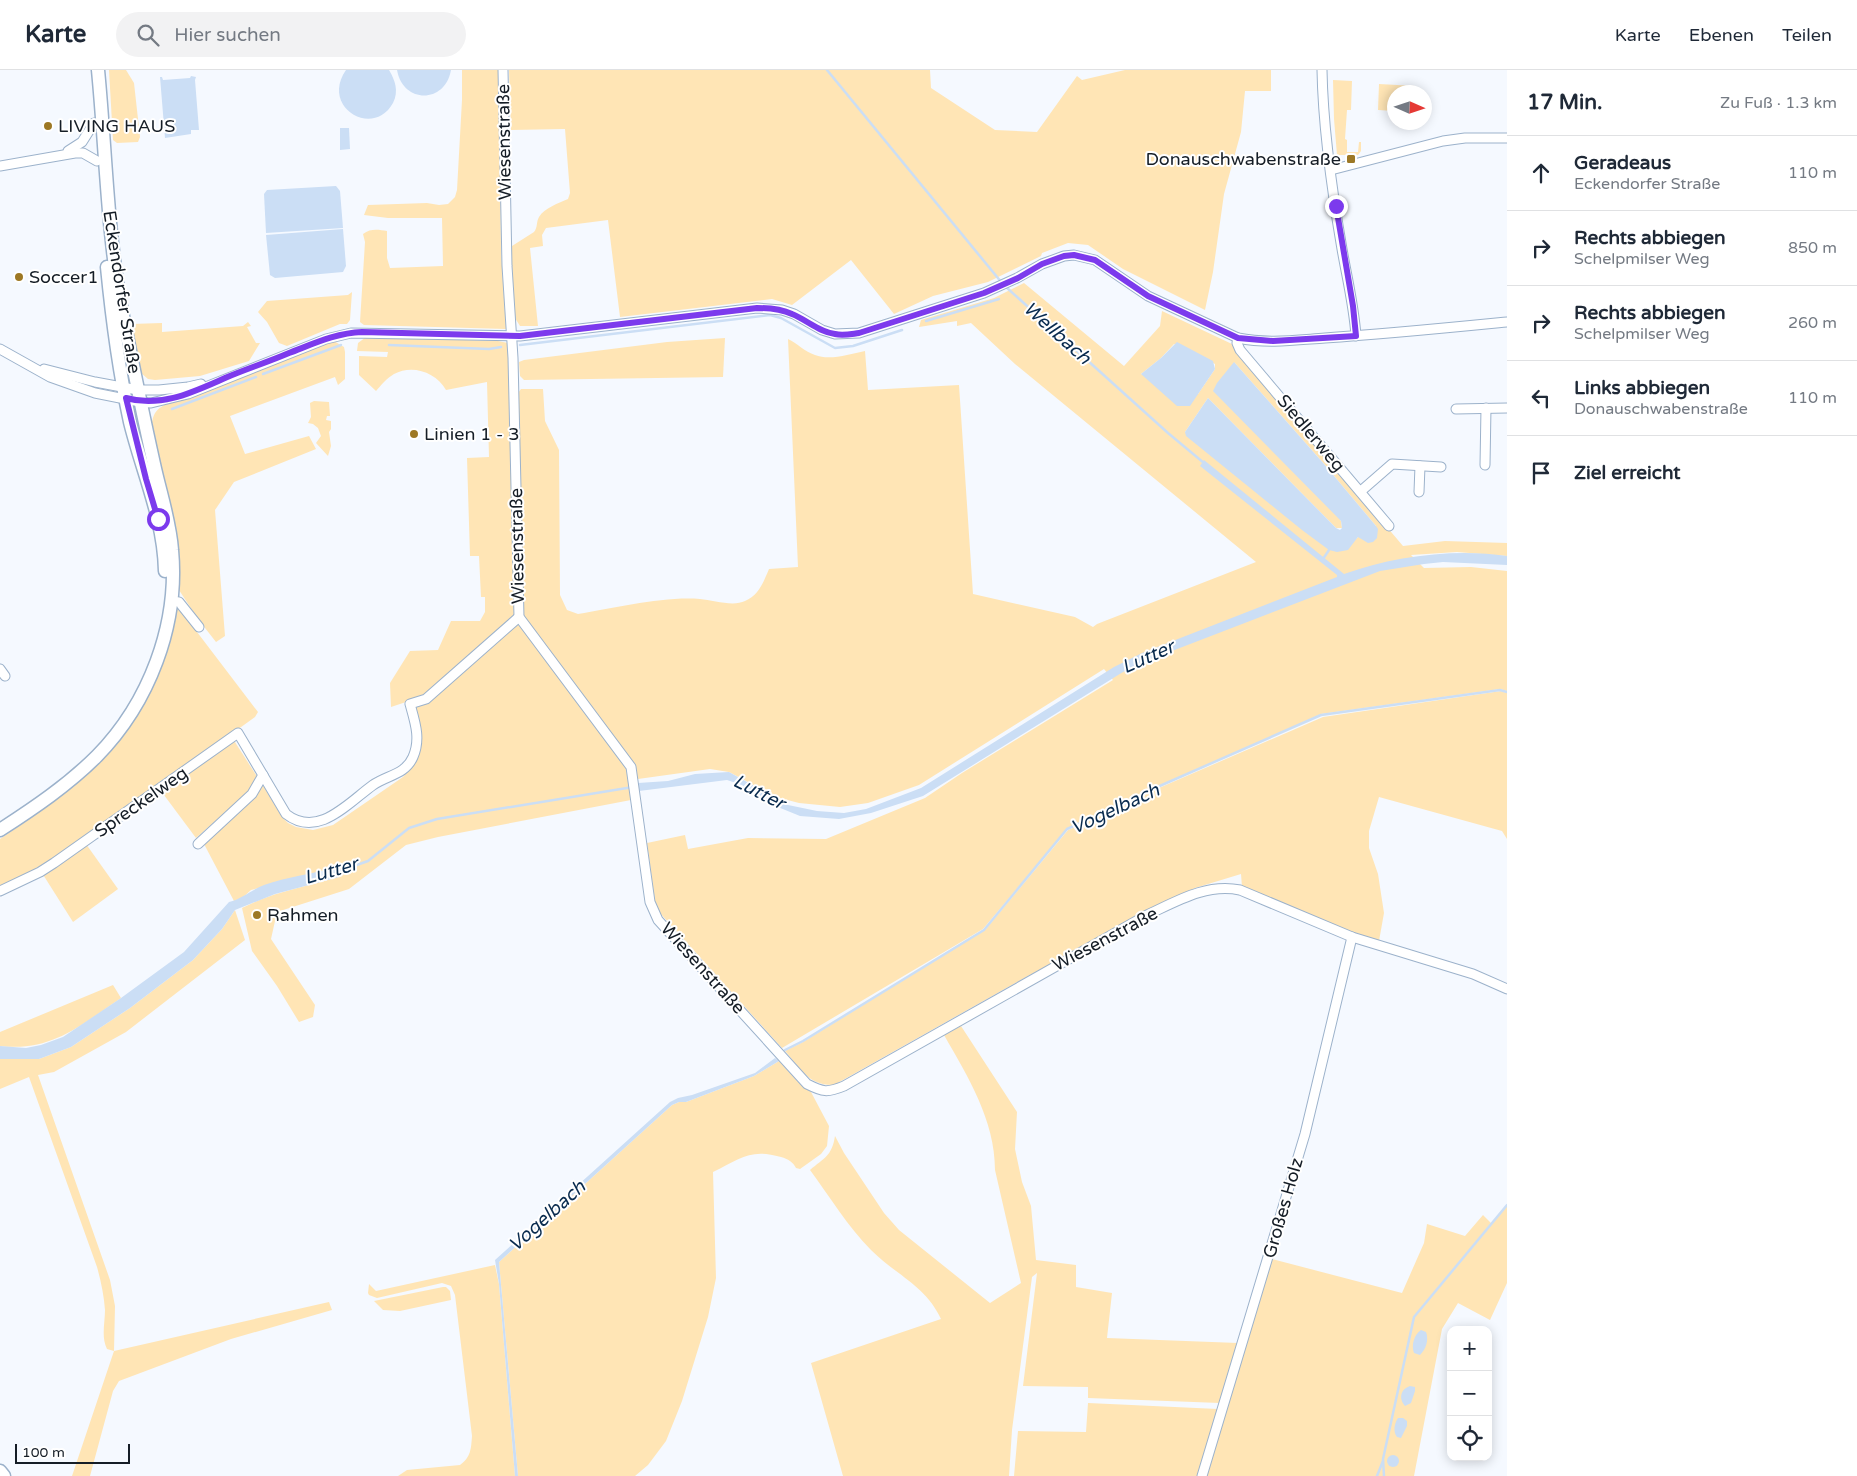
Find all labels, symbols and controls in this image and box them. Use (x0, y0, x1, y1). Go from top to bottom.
search box (116, 12, 466, 57)
text: Karte (25, 20, 86, 49)
icon: search (134, 21, 162, 49)
text: Hier suchen (174, 24, 281, 46)
text: Karte (1615, 24, 1661, 46)
text: Ebenen (1689, 24, 1754, 46)
text: Teilen (1782, 24, 1832, 46)
street label: Wiesenstraße (492, 84, 516, 200)
north arrow (1387, 85, 1432, 130)
text: 17 Min. (1527, 90, 1602, 115)
text: Zu Fuß · 1.3 km (1720, 93, 1837, 113)
place label: LIVING HAUS (58, 115, 175, 137)
marker: LIVING HAUS (42, 120, 54, 132)
place label: Donauschwabenstraße (1146, 148, 1341, 170)
text: Geradeaus (1574, 152, 1671, 174)
marker: Donauschwabenstraße (1345, 153, 1357, 165)
icon: ahead (1527, 159, 1555, 187)
text: 110 m (1788, 163, 1837, 183)
text: Eckendorfer Straße (1574, 174, 1720, 194)
route end (1325, 195, 1348, 218)
street label: Eckendorfer Straße (98, 209, 146, 375)
text: Rechts abbiegen (1574, 227, 1726, 249)
icon: right (1527, 234, 1555, 262)
text: 850 m (1788, 238, 1837, 258)
text: Schelpmilser Weg (1574, 249, 1710, 269)
place label: Soccer1 (29, 266, 98, 288)
marker: Soccer1 (13, 271, 25, 283)
water label: Wellbach (1019, 297, 1095, 369)
text: Rechts abbiegen (1574, 302, 1726, 324)
icon: right (1527, 309, 1555, 337)
text: 260 m (1788, 313, 1837, 333)
text: Schelpmilser Weg (1574, 324, 1710, 344)
text: Links abbiegen (1574, 377, 1710, 399)
icon: left (1527, 384, 1555, 412)
text: 110 m (1788, 388, 1837, 408)
street label: Siedlerweg (1272, 390, 1350, 476)
text: Donauschwabenstraße (1574, 399, 1748, 419)
place label: Linien 1 - 3 (424, 423, 519, 445)
marker: Linien 1 - 3 (408, 428, 420, 440)
icon: arrive (1527, 459, 1555, 487)
text: Ziel erreicht (1574, 462, 1681, 484)
street label: Wiesenstraße (505, 488, 529, 604)
route start (147, 508, 170, 531)
water label: Lutter (1118, 635, 1180, 678)
street label: Spreckelweg (90, 762, 192, 842)
water label: Lutter (730, 770, 791, 816)
water label: Vogelbach (1067, 779, 1163, 839)
water label: Lutter (302, 852, 363, 889)
street label: Wiesenstraße (1049, 902, 1161, 976)
place label: Rahmen (267, 904, 339, 926)
marker: Rahmen (251, 909, 263, 921)
street label: Wiesenstraße (656, 918, 750, 1018)
street label: Großes Holz (1258, 1155, 1308, 1261)
water label: Vogelbach (504, 1176, 590, 1256)
map controls (1447, 1326, 1492, 1461)
button: + (1447, 1326, 1492, 1371)
button: − (1447, 1371, 1492, 1416)
button: locate (1447, 1416, 1492, 1461)
scale bar (15, 1441, 130, 1464)
text: 100 m (22, 1444, 65, 1461)

